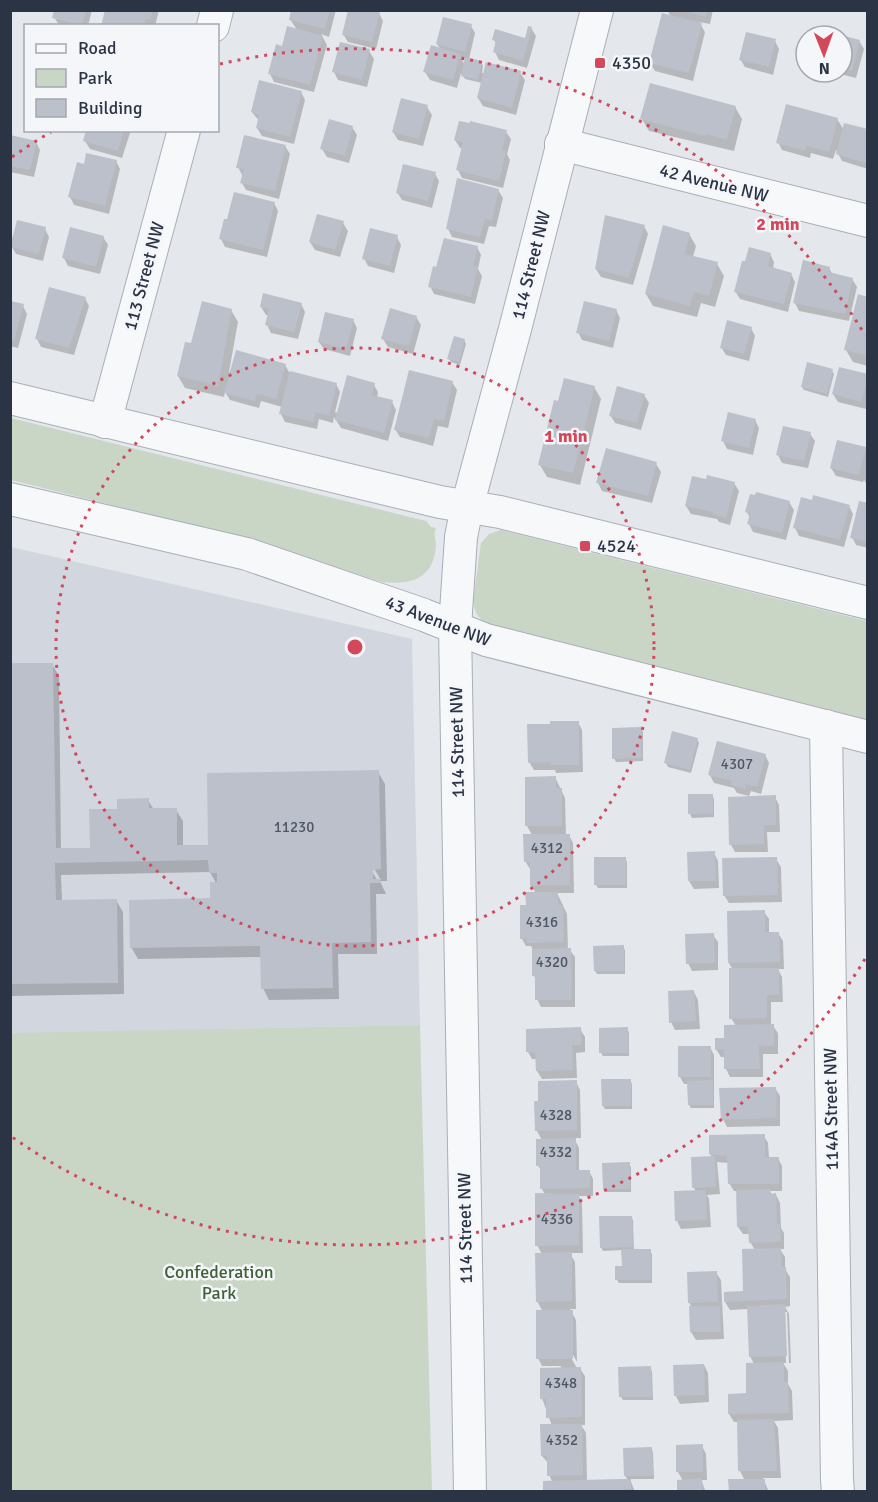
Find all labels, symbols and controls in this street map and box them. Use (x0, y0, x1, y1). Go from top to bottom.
legend (24, 24, 219, 132)
north arrow (794, 24, 854, 84)
text: Road (78, 37, 117, 59)
place label: 4350 (612, 52, 651, 74)
marker: 4350 (593, 56, 607, 70)
text: N (819, 58, 830, 78)
text: Park (78, 67, 113, 89)
text: Building (78, 97, 142, 119)
street label: 42 Avenue NW (657, 159, 771, 207)
street label: 114 Street NW (507, 208, 555, 322)
text: 2 min (756, 213, 800, 235)
street label: 113 Street NW (119, 219, 169, 333)
text: 1 min (544, 425, 588, 447)
place label: 4524 (597, 535, 636, 557)
marker: 4524 (578, 539, 592, 553)
street label: 43 Avenue NW (382, 591, 494, 651)
centre of rings (345, 637, 365, 657)
street label: 114 Street NW (445, 686, 469, 798)
house number: 4307 (721, 755, 753, 773)
house number: 11230 (274, 818, 314, 836)
house number: 4312 (531, 839, 563, 857)
house number: 4316 (526, 913, 558, 931)
house number: 4320 (536, 953, 568, 971)
street label: 114A Street NW (819, 1048, 843, 1170)
house number: 4328 (540, 1106, 572, 1124)
house number: 4332 (540, 1143, 572, 1161)
street label: 114 Street NW (453, 1172, 477, 1284)
house number: 4336 (541, 1210, 573, 1228)
park label: Confederation Park (164, 1261, 274, 1304)
house number: 4348 (545, 1374, 577, 1392)
house number: 4352 (546, 1431, 578, 1449)

